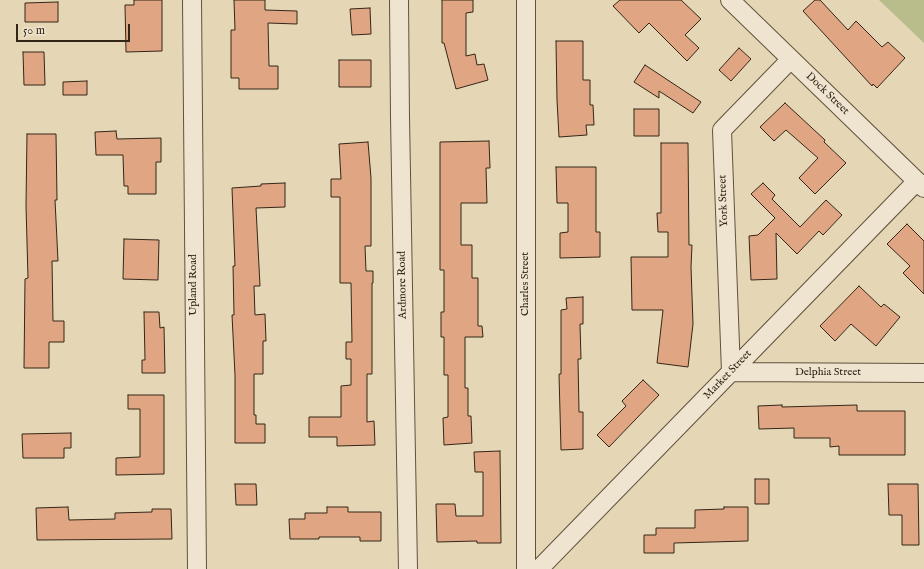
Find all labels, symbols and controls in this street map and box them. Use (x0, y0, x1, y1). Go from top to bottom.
scale bar (18, 16, 132, 42)
text: 50 m (23, 23, 45, 38)
street label: Dock Street (803, 70, 851, 118)
street label: York Street (716, 175, 732, 227)
street label: Ardmore Road (396, 251, 410, 319)
street label: Charles Street (519, 252, 533, 316)
street label: Upland Road (187, 254, 201, 316)
street label: Market Street (701, 348, 755, 402)
street label: Delphia Street (795, 366, 861, 380)

